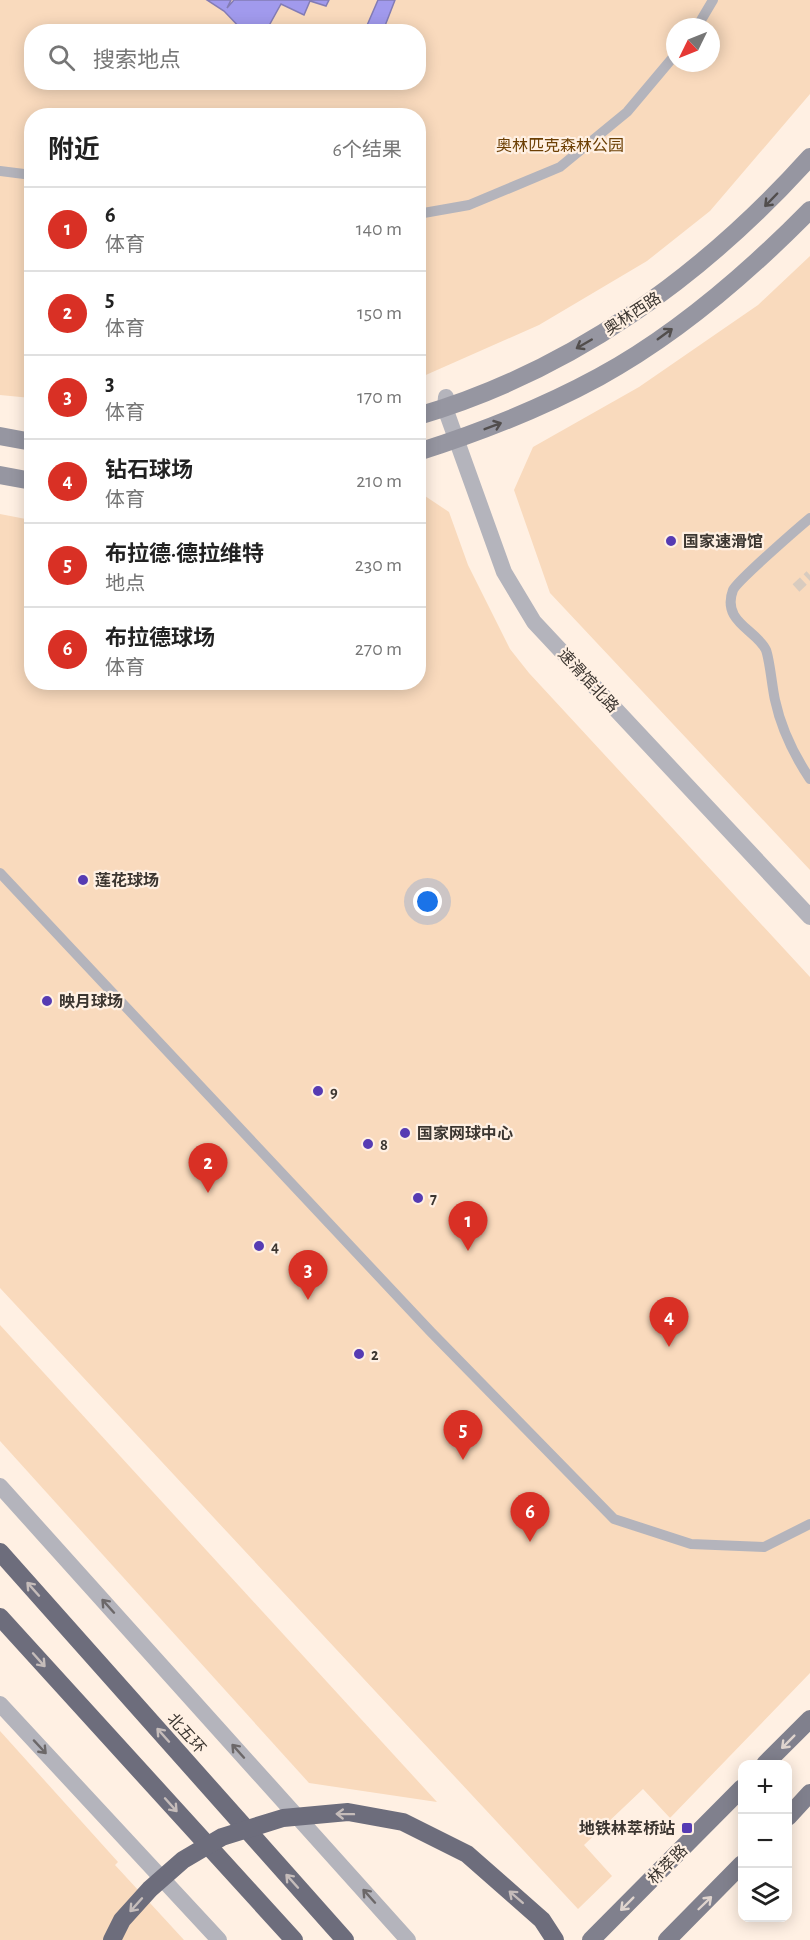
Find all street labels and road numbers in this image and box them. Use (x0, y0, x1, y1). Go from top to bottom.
street label: 奥林西路 (601, 289, 664, 338)
street label: 速滑馆北路 (555, 645, 622, 715)
street label: 北五环 (164, 1710, 209, 1757)
street label: 林萃路 (644, 1841, 690, 1887)

